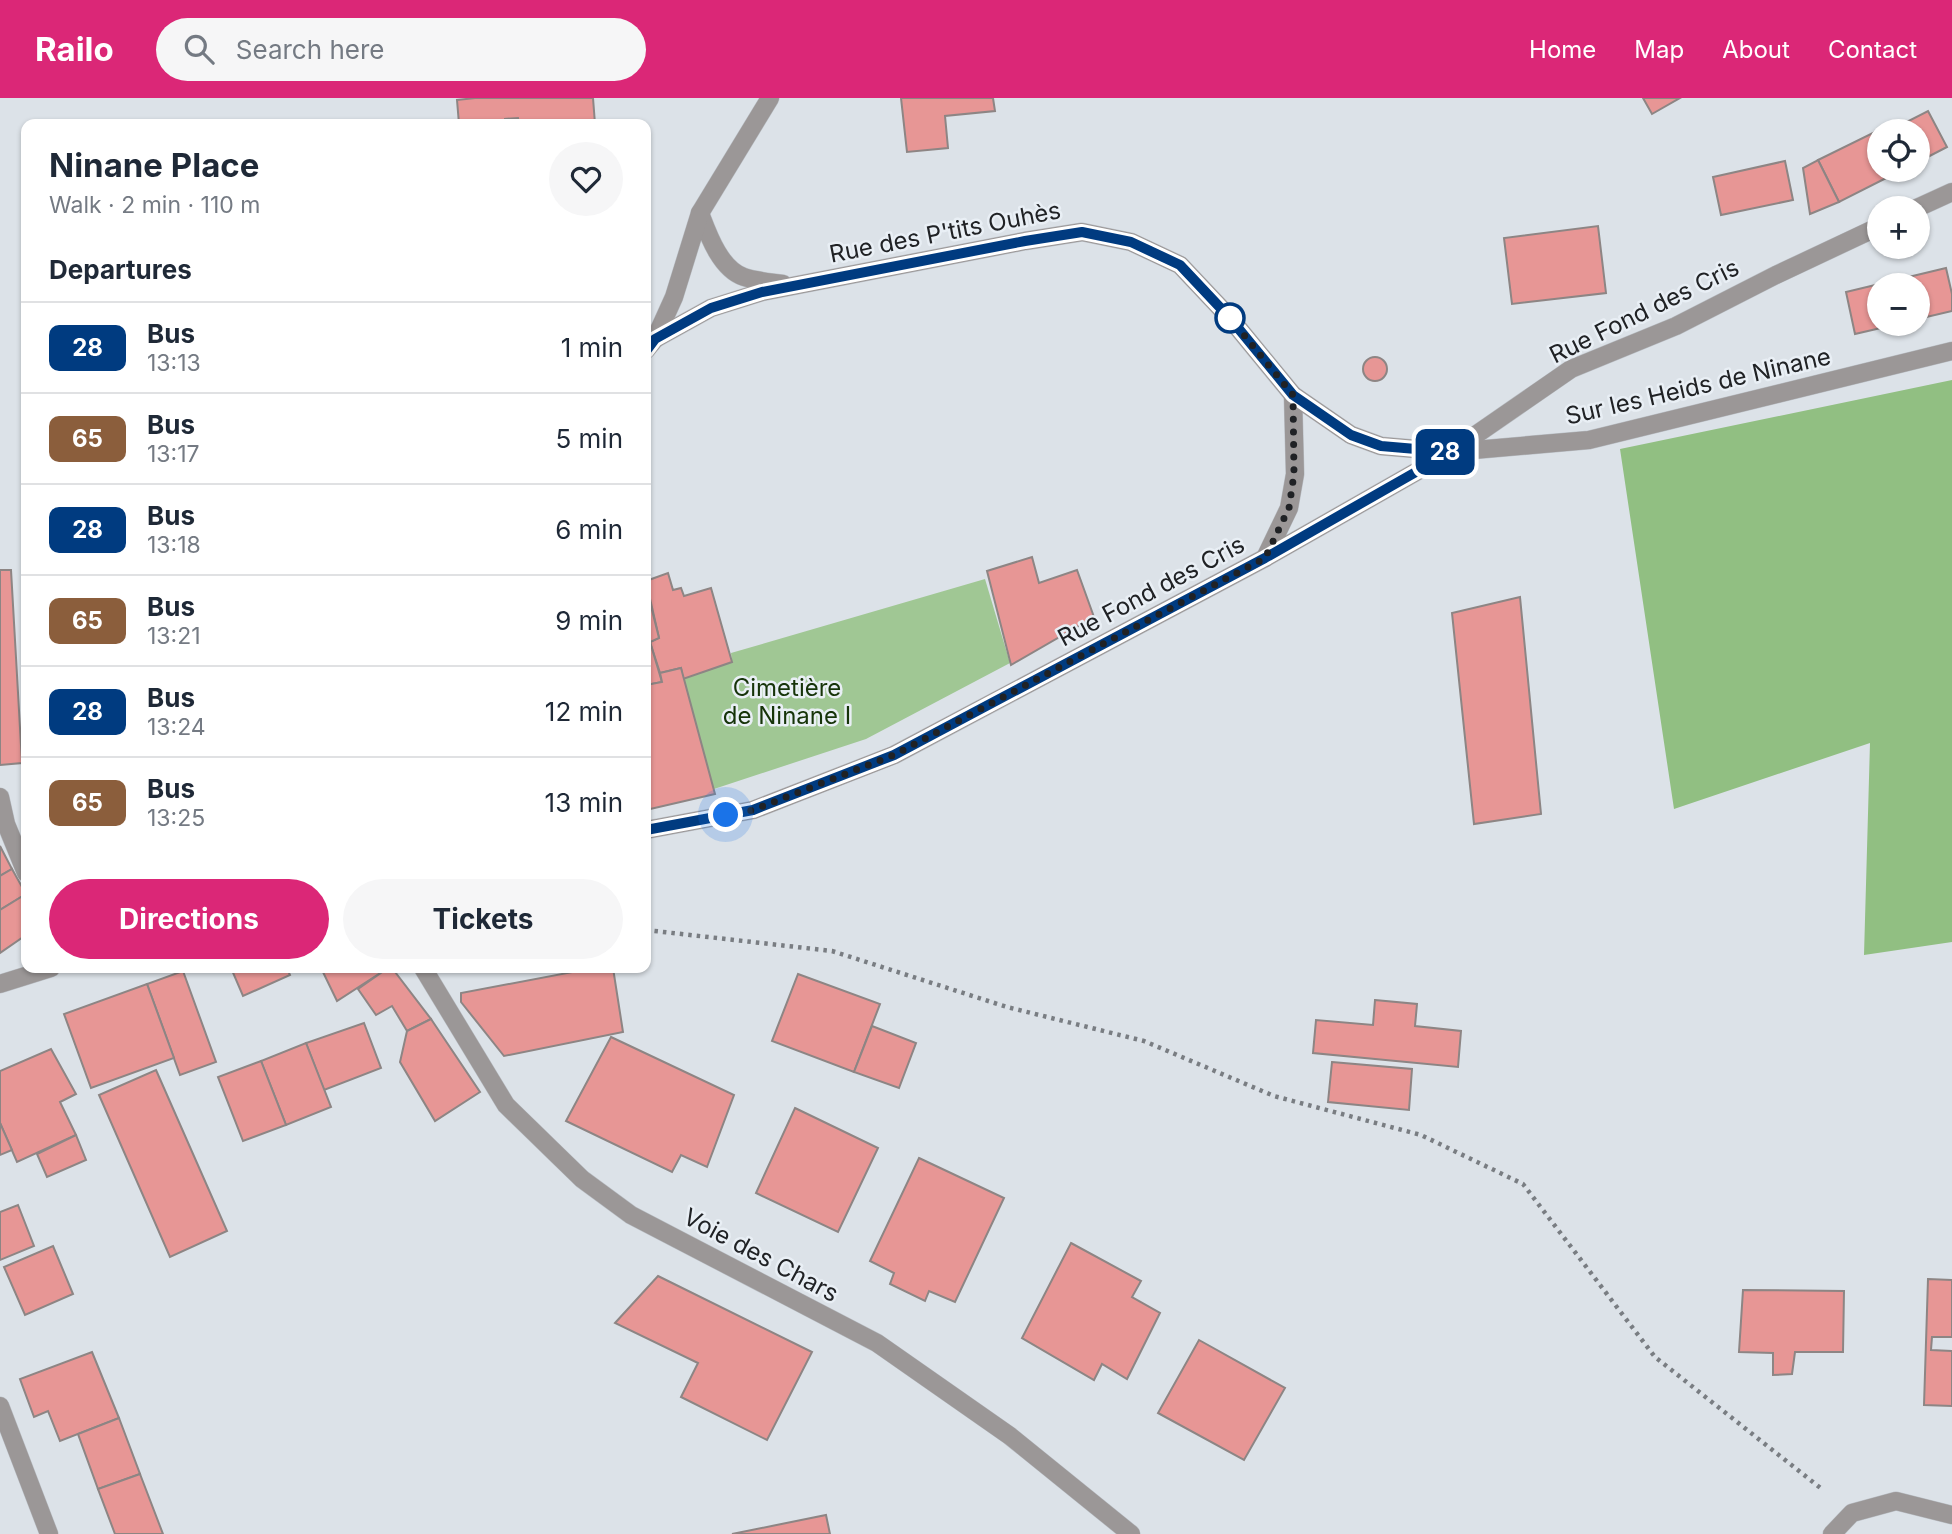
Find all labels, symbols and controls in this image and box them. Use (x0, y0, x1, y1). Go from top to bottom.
search box (156, 18, 646, 81)
text: Railo (35, 29, 114, 69)
icon: search (180, 30, 218, 68)
text: Search here (236, 34, 384, 65)
text: Home (1529, 35, 1596, 64)
text: Map (1634, 35, 1684, 64)
text: About (1722, 35, 1790, 64)
text: Contact (1828, 35, 1917, 64)
map controls (1867, 119, 1930, 336)
button: locate (1867, 119, 1930, 182)
button: heart (549, 142, 623, 216)
text: Ninane Place (49, 145, 259, 185)
text: Walk · 2 min · 110 m (49, 191, 260, 219)
street label: Rue des P'tits Ouhès (827, 195, 1063, 269)
button: + (1867, 196, 1930, 259)
street label: Rue Fond des Cris (1545, 253, 1743, 369)
text: Departures (49, 254, 192, 285)
button: − (1867, 273, 1930, 336)
unlabelled marker (1215, 303, 1245, 333)
text: Bus (147, 318, 195, 349)
text: 1 min (561, 332, 623, 363)
text: 28 (72, 333, 103, 362)
street label: Sur les Heids de Ninane (1562, 341, 1834, 431)
text: 13:13 (147, 349, 201, 377)
text: Bus (147, 409, 195, 440)
text: 5 min (555, 423, 623, 454)
text: 65 (72, 424, 103, 453)
line badge: 28 (1414, 429, 1476, 475)
text: 28 (1430, 437, 1460, 466)
text: 13:17 (147, 440, 200, 468)
text: Bus (147, 500, 195, 531)
text: 6 min (555, 514, 623, 545)
text: 28 (72, 515, 103, 544)
street label: Rue Fond des Cris (1053, 530, 1249, 652)
text: 13:18 (147, 531, 201, 559)
text: Bus (147, 591, 195, 622)
text: 9 min (555, 605, 623, 636)
text: 65 (72, 606, 103, 635)
text: 13:21 (147, 622, 201, 650)
park label: Cimetière de Ninane I (723, 673, 851, 730)
text: Bus (147, 682, 195, 713)
text: 12 min (545, 696, 623, 727)
text: 28 (72, 697, 103, 726)
text: 13:24 (147, 713, 206, 741)
text: Bus (147, 773, 195, 804)
text: 13 min (545, 787, 623, 818)
text: 65 (72, 788, 103, 817)
your location (708, 797, 743, 832)
text: 13:25 (147, 804, 205, 832)
button: Directions (49, 879, 329, 959)
button: Tickets (343, 879, 623, 959)
street label: Voie des Chars (679, 1202, 843, 1308)

